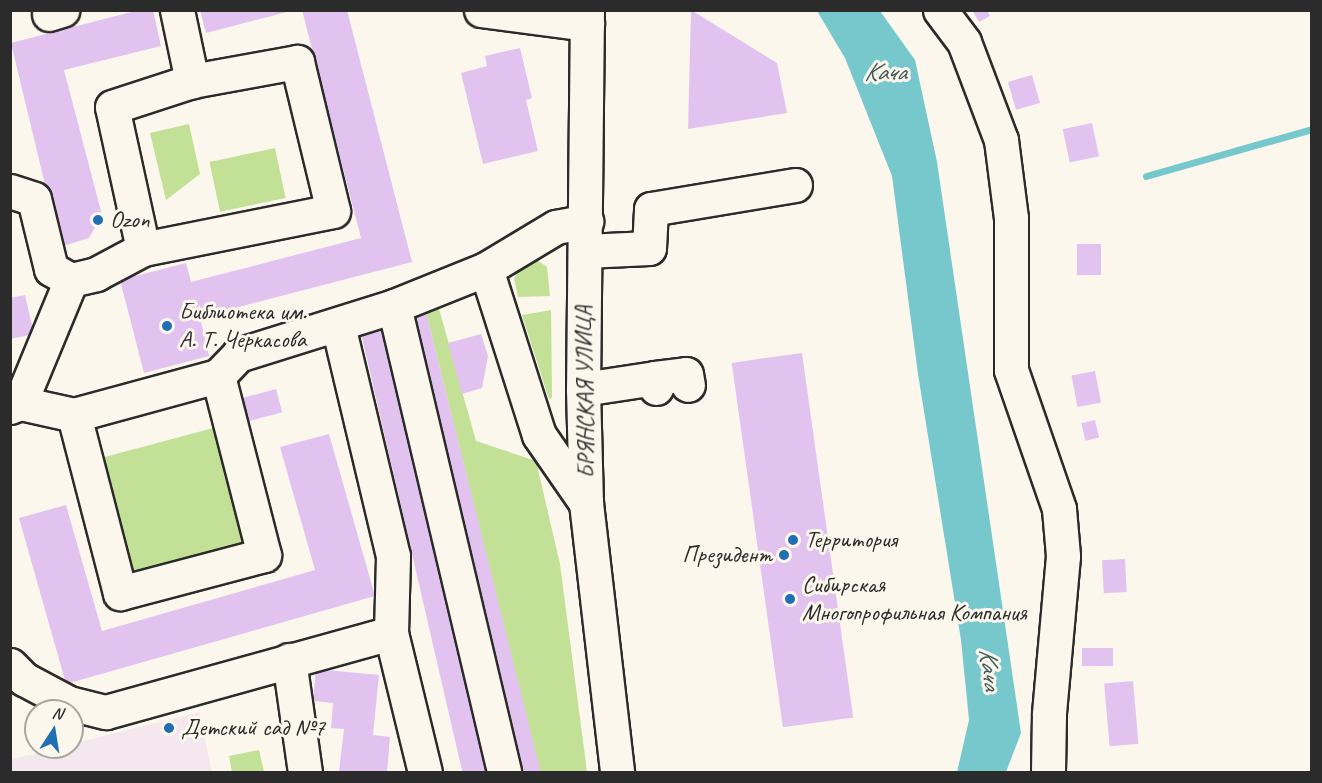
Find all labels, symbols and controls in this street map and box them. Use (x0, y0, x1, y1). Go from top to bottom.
water label: Кача (864, 56, 906, 88)
place label: Ozon (110, 206, 149, 234)
marker: Ozon (91, 213, 105, 227)
place label: Библиотека им. А. Т. Черкасова (179, 298, 306, 354)
street label: БРЯНСКАЯ УЛИЦА (569, 305, 601, 479)
marker: Библиотека им. А. Т. Черкасова (160, 319, 174, 333)
place label: Территория (805, 526, 897, 554)
marker: Территория (786, 533, 800, 547)
place label: Президент (682, 541, 772, 569)
marker: Президент (777, 548, 791, 562)
place label: Сибирская Многопрофильная Компания (802, 571, 1028, 627)
marker: Сибирская Многопрофильная Компания (783, 592, 797, 606)
water label: Кача (972, 646, 1008, 692)
north arrow (24, 699, 84, 759)
text: N (50, 703, 64, 724)
place label: Детский сад №7 (181, 714, 325, 742)
marker: Детский сад №7 (162, 721, 176, 735)

